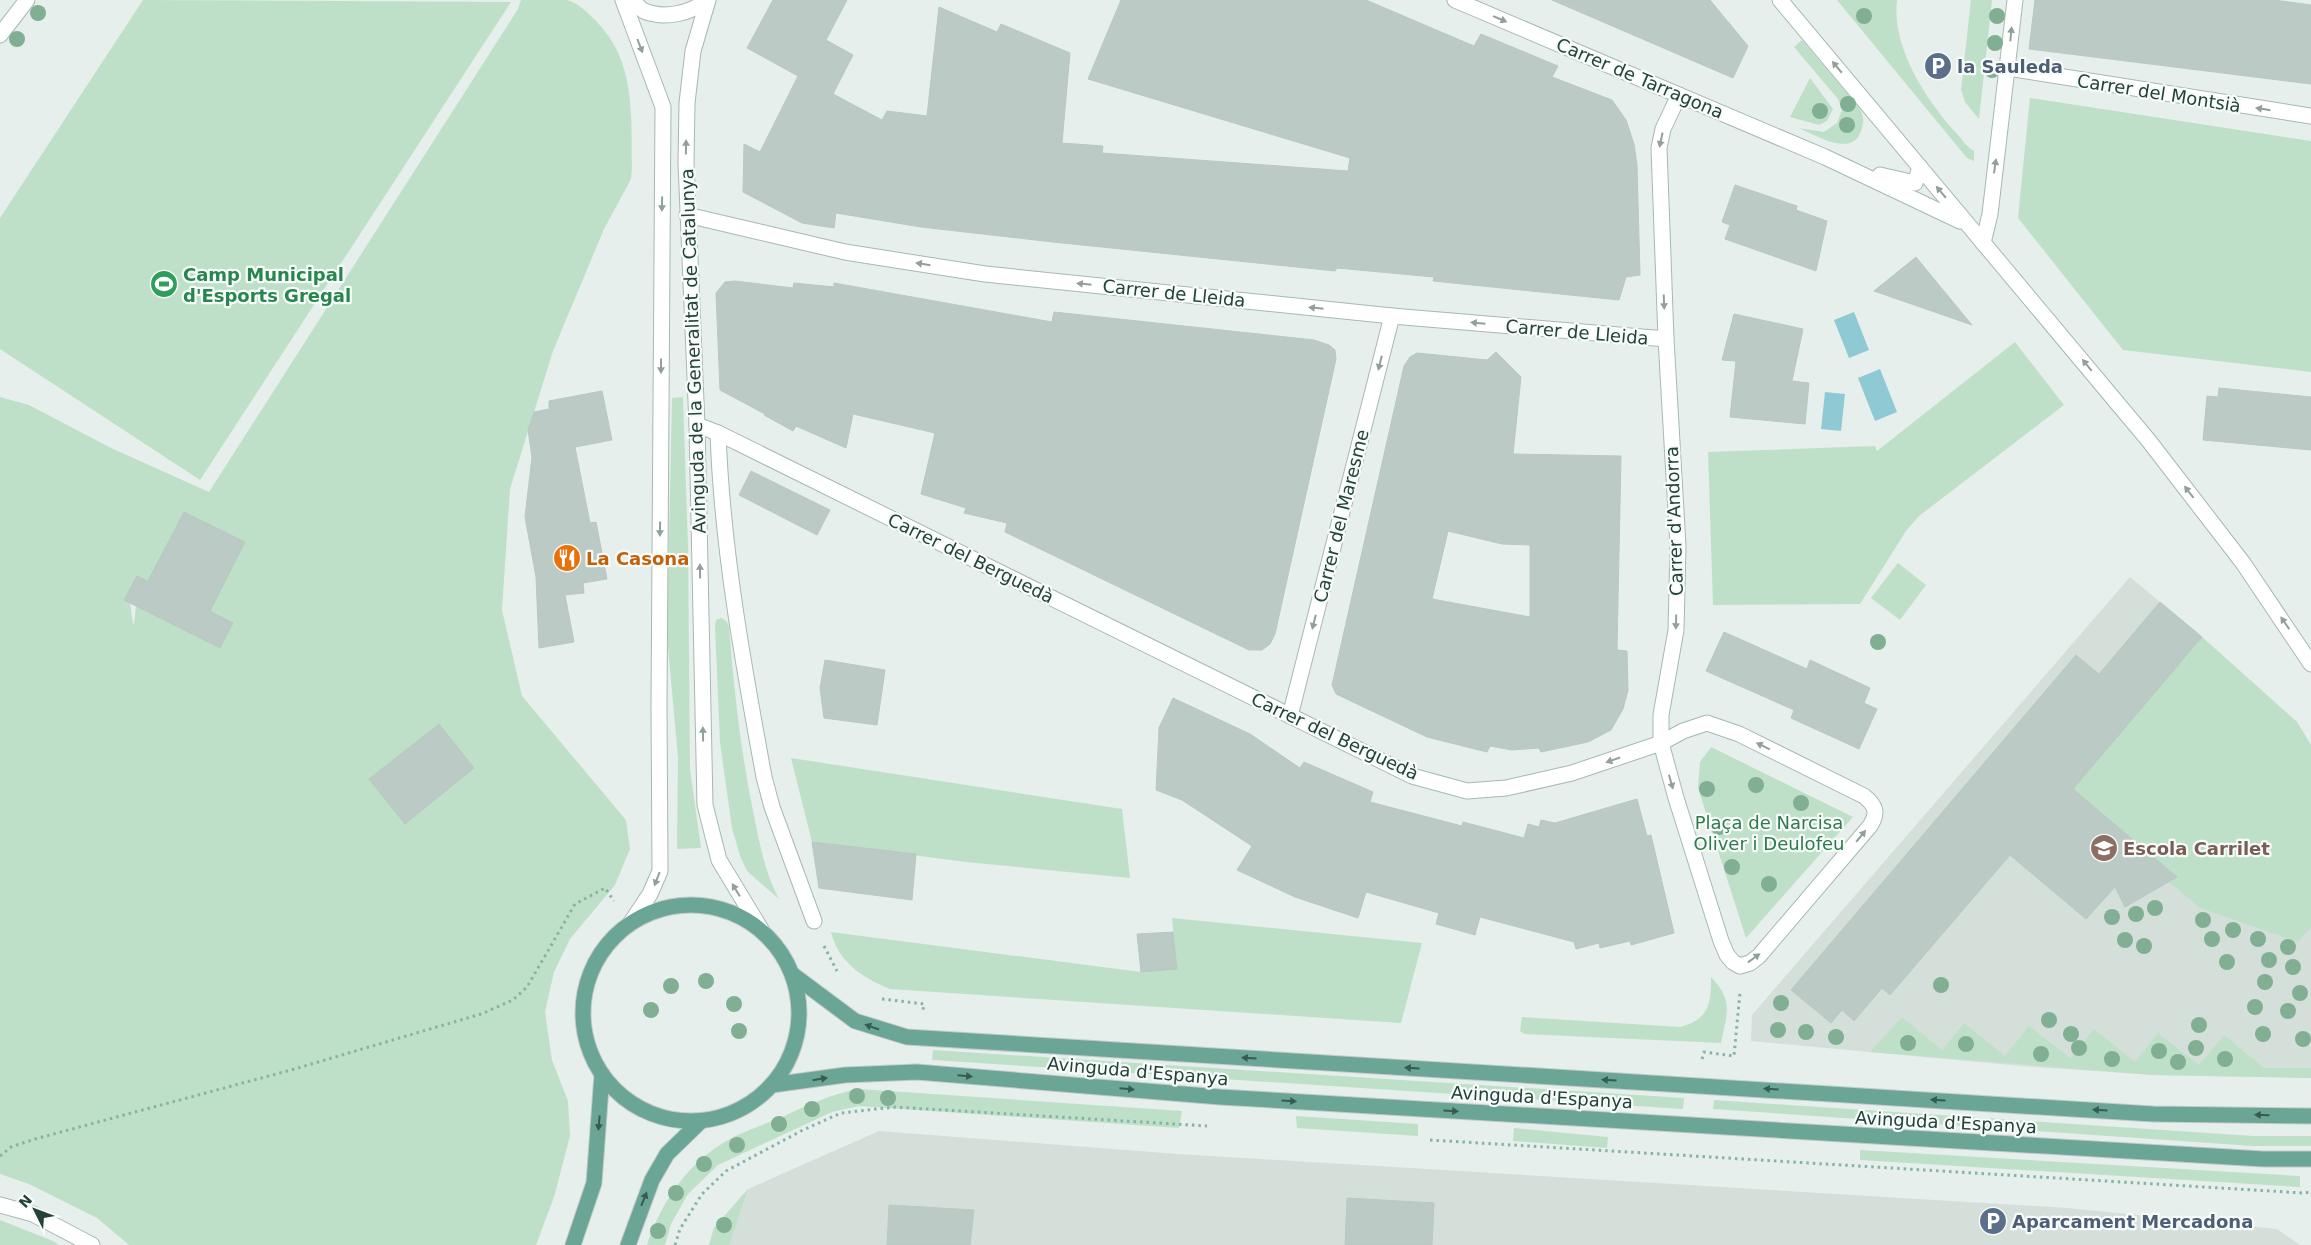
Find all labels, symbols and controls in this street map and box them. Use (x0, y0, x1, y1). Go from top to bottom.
one-way arrow (1493, 16, 1507, 24)
one-way arrow (2008, 26, 2016, 42)
street label: Carrer de Tarragona (1553, 33, 1727, 123)
one-way arrow (636, 39, 644, 53)
parking icon: la Sauleda (1923, 51, 1953, 81)
place label: la Sauleda (1957, 56, 2063, 77)
one-way arrow (1831, 61, 1842, 74)
street label: Carrer del Montsià (2076, 70, 2242, 116)
one-way arrow (2254, 104, 2270, 112)
one-way arrow (1657, 133, 1665, 148)
one-way arrow (683, 138, 691, 154)
one-way arrow (1991, 157, 1999, 173)
street label: Avinguda de la Generalitat de Catalunya (676, 168, 710, 534)
one-way arrow (1936, 186, 1947, 198)
one-way arrow (658, 196, 666, 212)
one-way arrow (915, 260, 931, 268)
place label: Camp Municipal d'Esports Gregal (183, 264, 351, 306)
sports icon: Camp Municipal d'Esports Gregal (149, 269, 179, 299)
street label: Carrer de Lleida (1101, 275, 1247, 311)
one-way arrow (1076, 280, 1092, 288)
one-way arrow (1661, 294, 1669, 310)
one-way arrow (1307, 304, 1323, 312)
street label: Carrer de Lleida (1505, 315, 1649, 349)
one-way arrow (1469, 319, 1485, 327)
one-way arrow (1376, 356, 1384, 371)
one-way arrow (657, 358, 665, 374)
one-way arrow (2082, 359, 2093, 372)
street label: Carrer del Maresme (1309, 427, 1373, 605)
street label: Carrer d'Andorra (1661, 446, 1687, 596)
one-way arrow (2183, 486, 2194, 499)
street label: Carrer del Berguedà (885, 509, 1057, 607)
one-way arrow (656, 521, 664, 537)
restaurant icon: La Casona (552, 543, 582, 573)
place label: La Casona (586, 548, 689, 569)
one-way arrow (696, 563, 704, 579)
one-way arrow (1672, 614, 1680, 630)
one-way arrow (1310, 615, 1318, 630)
one-way arrow (2280, 617, 2290, 630)
street label: Carrer del Berguedà (1248, 688, 1422, 784)
one-way arrow (699, 725, 707, 741)
one-way arrow (1756, 742, 1770, 750)
one-way arrow (1605, 756, 1620, 764)
one-way arrow (1668, 774, 1676, 789)
park label: Plaça de Narcisa Oliver i Deulofeu (1694, 812, 1844, 854)
one-way arrow (1856, 830, 1867, 843)
school or university icon: Escola Carrilet (2089, 833, 2119, 863)
place label: Escola Carrilet (2123, 838, 2270, 859)
one-way arrow (653, 872, 661, 887)
one-way arrow (731, 883, 741, 897)
one-way arrow (1747, 953, 1761, 963)
one-way arrow (865, 1023, 880, 1030)
street label: Avinguda d'Espanya (1046, 1053, 1230, 1089)
one-way arrow (1241, 1053, 1257, 1061)
one-way arrow (1403, 1063, 1419, 1071)
one-way arrow (957, 1072, 973, 1080)
one-way arrow (812, 1075, 828, 1083)
one-way arrow (1600, 1076, 1616, 1084)
street label: Avinguda d'Espanya (1451, 1082, 1633, 1112)
one-way arrow (1119, 1085, 1135, 1093)
one-way arrow (1763, 1085, 1779, 1093)
one-way arrow (1929, 1096, 1945, 1104)
one-way arrow (1281, 1097, 1297, 1105)
one-way arrow (2092, 1106, 2108, 1114)
one-way arrow (1444, 1107, 1460, 1115)
street label: Avinguda d'Espanya (1855, 1107, 2037, 1137)
one-way arrow (2254, 1111, 2270, 1119)
one-way arrow (595, 1115, 603, 1131)
north arrow (10, 1185, 60, 1235)
one-way arrow (640, 1191, 648, 1206)
text: N (15, 1192, 35, 1211)
parking icon: Aparcament Mercadona (1978, 1206, 2008, 1236)
place label: Aparcament Mercadona (2012, 1211, 2253, 1232)

